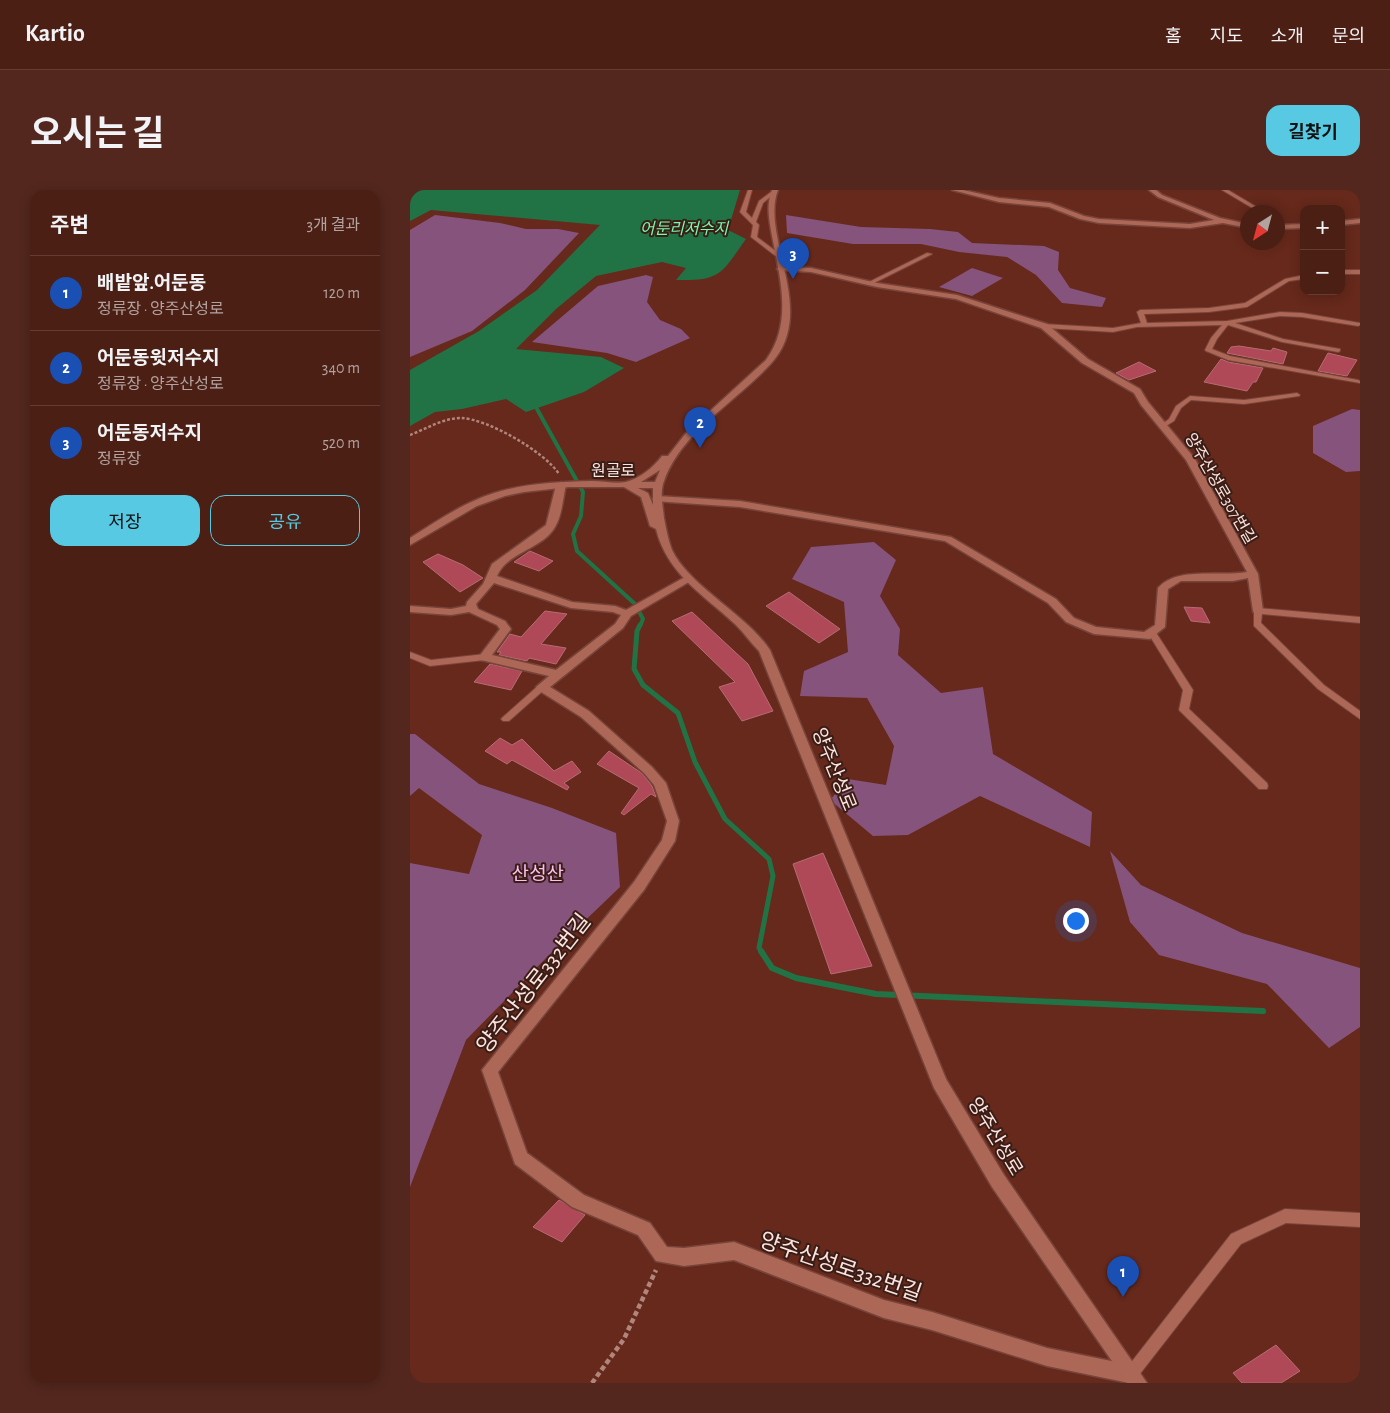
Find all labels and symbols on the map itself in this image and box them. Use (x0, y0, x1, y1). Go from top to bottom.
north arrow (1240, 205, 1285, 250)
water label: 어둔리저수지 (640, 220, 729, 237)
pin: 3 (777, 238, 809, 279)
pin: 2 (684, 407, 716, 448)
street label: 양주산성로307번길 (1182, 430, 1258, 547)
street label: 원골로 (591, 463, 635, 479)
street label: 양주산성로 (808, 725, 860, 814)
park label: 산성산 (512, 864, 564, 884)
your location (1063, 908, 1089, 934)
street label: 양주산성로332번길 (472, 909, 595, 1057)
street label: 양주산성로 (964, 1094, 1026, 1179)
street label: 양주산성로332번길 (757, 1228, 925, 1305)
pin: 1 (1107, 1256, 1139, 1297)

